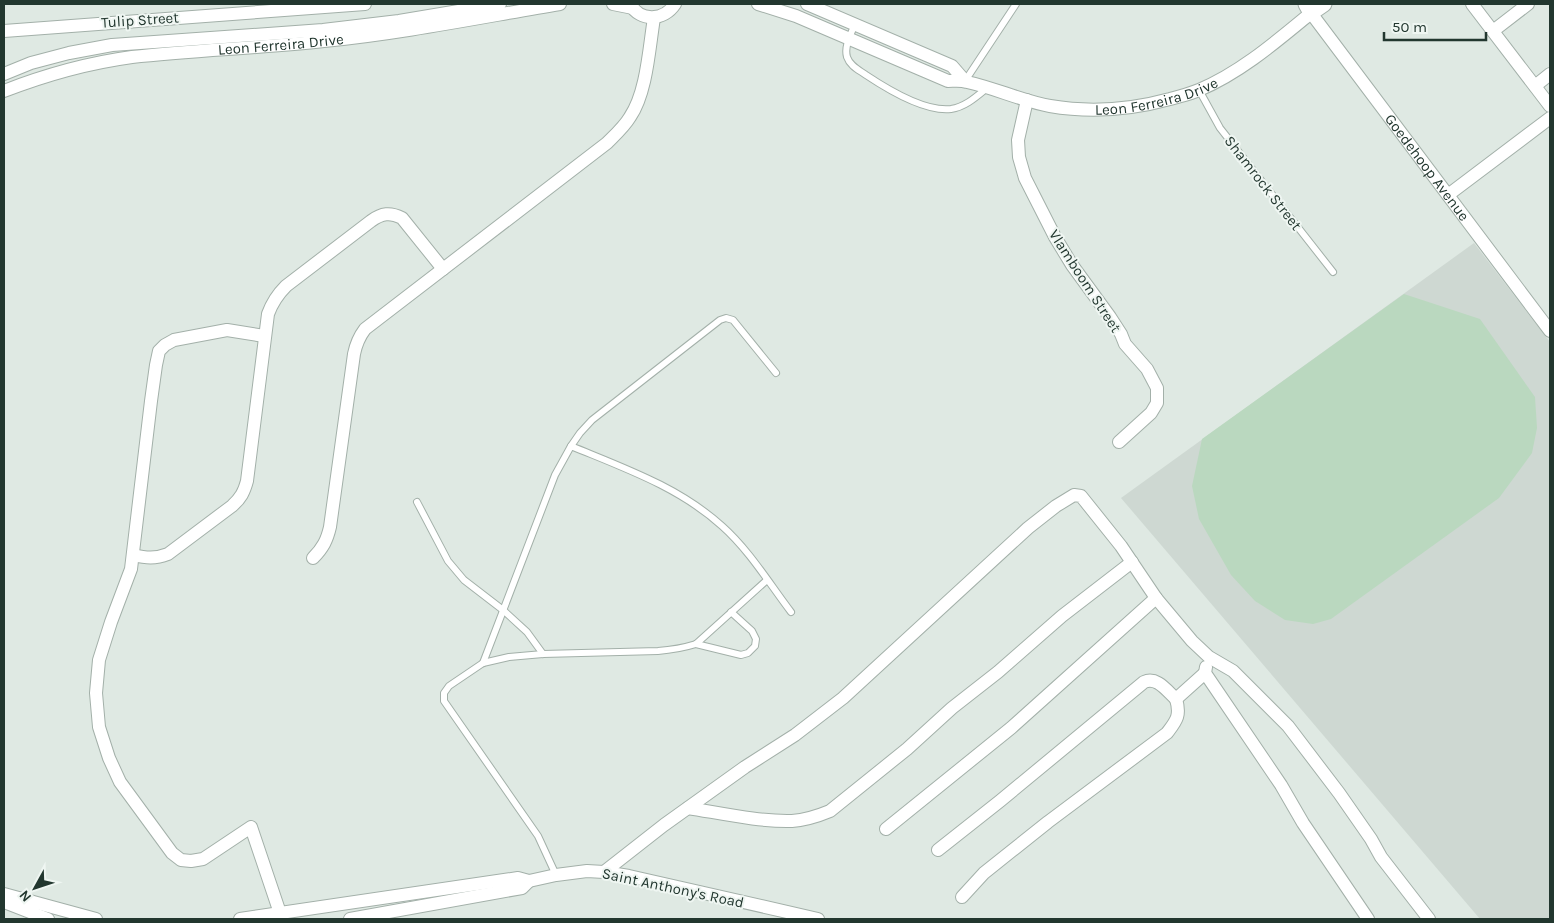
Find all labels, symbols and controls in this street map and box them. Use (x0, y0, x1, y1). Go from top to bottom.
street label: Tulip Street (101, 8, 180, 32)
scale bar (1384, 10, 1486, 42)
text: 50 m (1392, 18, 1427, 36)
street label: Leon Ferreira Drive (217, 30, 345, 59)
street label: Leon Ferreira Drive (1095, 74, 1221, 119)
street label: Goedehoop Avenue (1381, 110, 1473, 225)
street label: Shamrock Street (1221, 132, 1306, 234)
street label: Vlamboom Street (1045, 226, 1125, 336)
north arrow (10, 863, 60, 913)
street label: Saint Anthony's Road (600, 864, 746, 912)
text: N (16, 887, 35, 905)

